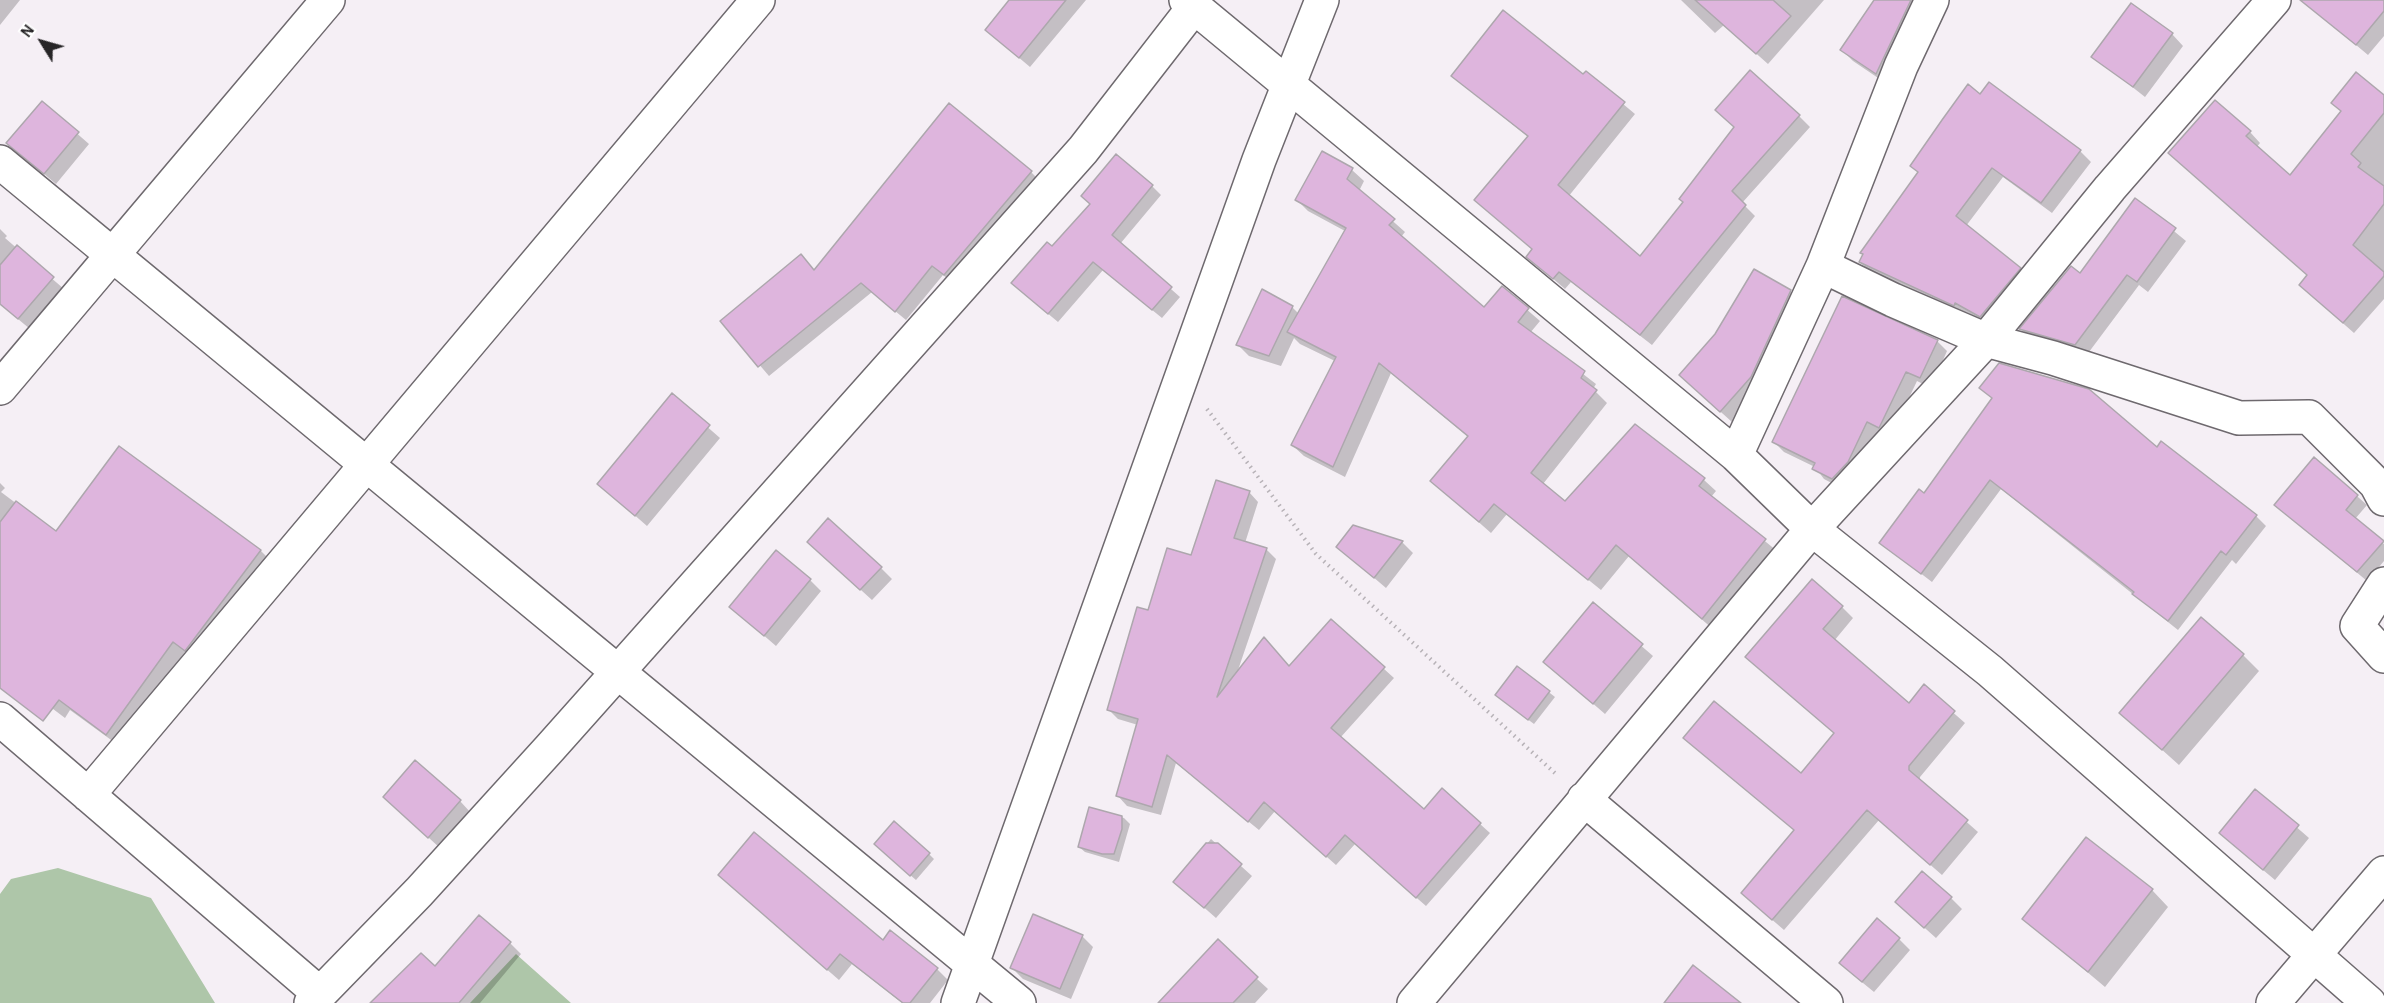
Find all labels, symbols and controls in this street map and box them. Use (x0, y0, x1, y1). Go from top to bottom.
north arrow (12, 12, 72, 72)
text: N (18, 22, 37, 40)

